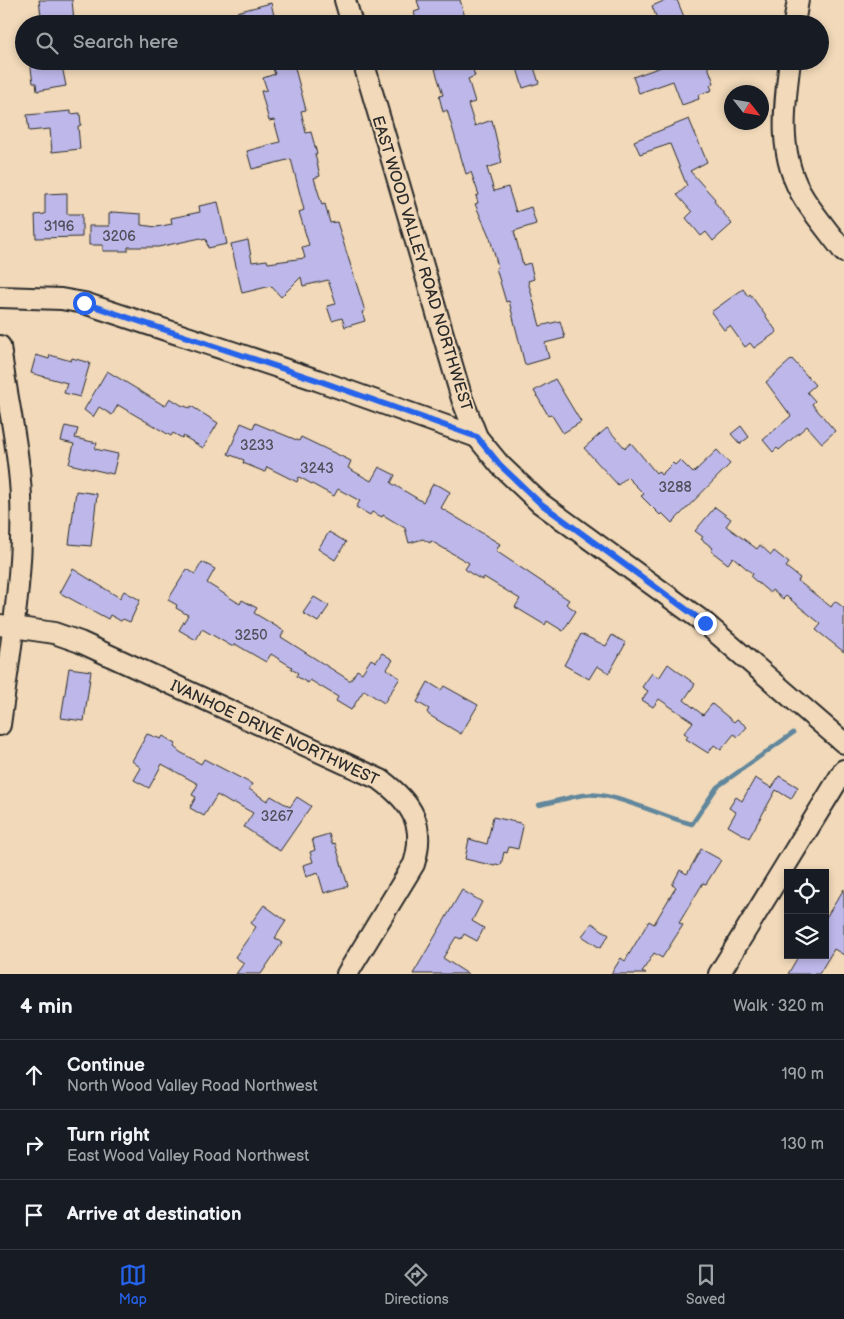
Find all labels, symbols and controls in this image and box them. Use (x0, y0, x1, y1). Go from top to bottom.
search box (15, 15, 829, 70)
icon: search (33, 29, 61, 57)
text: Search here (73, 31, 178, 54)
north arrow (724, 85, 769, 130)
street label: EAST WOOD VALLEY ROAD NORTHWEST (368, 114, 476, 414)
house number: 3196 (44, 218, 75, 235)
house number: 3206 (102, 228, 136, 245)
route start (73, 292, 96, 315)
house number: 3233 (240, 437, 274, 454)
house number: 3243 (300, 460, 334, 477)
house number: 3288 (658, 479, 692, 496)
route end (694, 612, 717, 635)
house number: 3250 (234, 627, 268, 644)
street label: IVANHOE DRIVE NORTHWEST (167, 677, 382, 790)
house number: 3267 (261, 808, 293, 825)
map controls (784, 869, 829, 959)
button: locate (784, 869, 829, 914)
button: layers (784, 914, 829, 959)
text: 4 min (20, 994, 73, 1019)
text: Walk · 320 m (733, 997, 824, 1016)
text: Continue (67, 1054, 145, 1077)
icon: ahead (20, 1061, 48, 1089)
text: 190 m (782, 1065, 824, 1084)
text: North Wood Valley Road Northwest (67, 1077, 318, 1096)
text: Turn right (67, 1124, 150, 1147)
icon: right (20, 1131, 48, 1159)
text: 130 m (781, 1135, 824, 1154)
text: East Wood Valley Road Northwest (67, 1147, 309, 1166)
icon: arrive (20, 1201, 48, 1229)
text: Arrive at destination (67, 1203, 242, 1226)
tab: Map (119, 1261, 147, 1308)
tab: Directions (384, 1261, 449, 1308)
tab: Saved (686, 1261, 725, 1308)

